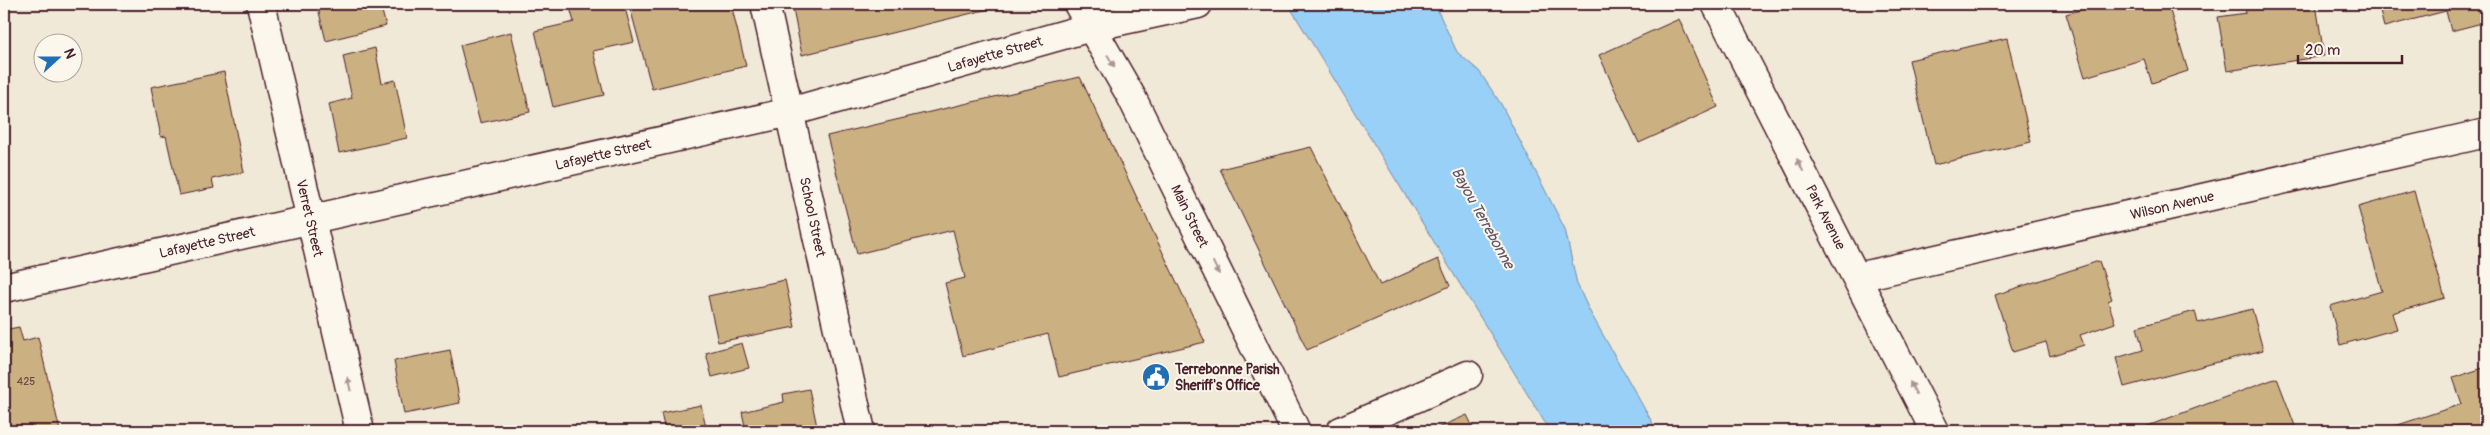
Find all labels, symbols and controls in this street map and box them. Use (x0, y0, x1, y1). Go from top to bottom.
north arrow (32, 32, 82, 82)
scale bar (2298, 32, 2401, 64)
street label: Lafayette Street (946, 33, 1045, 76)
text: 20 m (2305, 41, 2340, 60)
text: N (60, 46, 79, 61)
one-way arrow (1107, 54, 1115, 69)
street label: Lafayette Street (553, 135, 653, 174)
one-way arrow (1795, 158, 1804, 172)
water label: Bayou Terrebonne (1447, 164, 1519, 274)
street label: School Street (796, 176, 829, 259)
street label: Verret Street (292, 178, 327, 259)
street label: Main Street (1167, 182, 1212, 251)
street label: Park Avenue (1802, 182, 1849, 253)
street label: Wilson Avenue (2129, 188, 2216, 223)
street label: Lafayette Street (157, 223, 257, 262)
one-way arrow (1212, 261, 1220, 276)
place label: Terrebonne Parish Sheriff's Office (1174, 361, 1280, 394)
public building icon: Terrebonne Parish Sheriff's Office (1141, 362, 1171, 392)
house number: 425 (17, 375, 35, 388)
one-way arrow (345, 376, 353, 391)
one-way arrow (1909, 381, 1917, 395)

